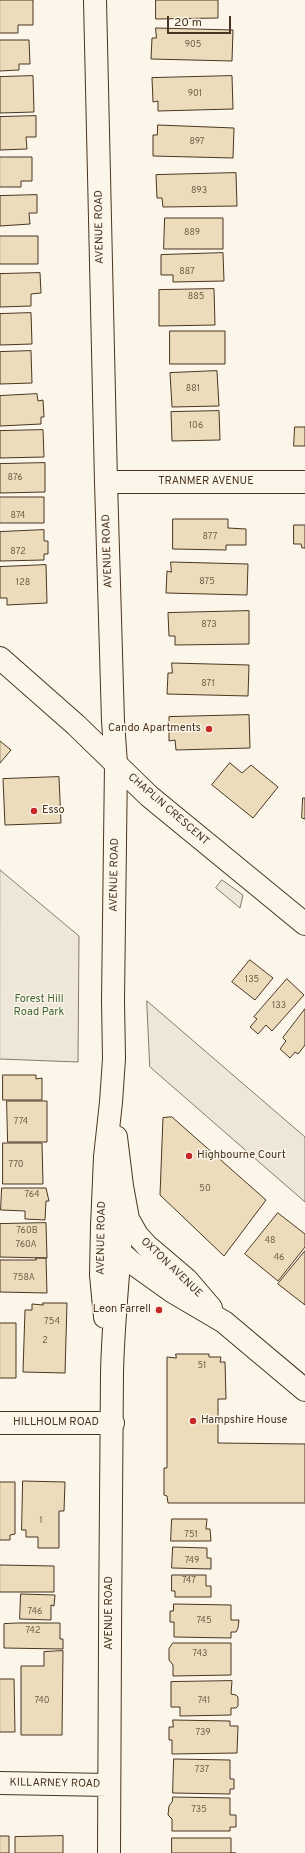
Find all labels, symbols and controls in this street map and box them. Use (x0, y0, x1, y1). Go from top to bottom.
scale bar (169, 8, 233, 34)
text: 20 m (174, 15, 202, 31)
house number: 905 (185, 40, 201, 50)
house number: 901 (188, 89, 202, 99)
house number: 897 (189, 137, 205, 147)
house number: 893 (191, 186, 207, 196)
street label: AVENUE ROAD (93, 190, 107, 264)
house number: 889 (184, 228, 200, 238)
house number: 887 (179, 267, 195, 277)
house number: 885 (188, 292, 204, 302)
house number: 881 (186, 384, 200, 394)
house number: 106 (189, 421, 203, 431)
house number: 876 (7, 473, 23, 483)
street label: TRANMER AVENUE (158, 475, 254, 489)
house number: 874 (11, 511, 25, 521)
street label: AVENUE ROAD (100, 514, 116, 588)
house number: 877 (202, 532, 218, 542)
house number: 872 (10, 547, 26, 557)
house number: 875 (199, 577, 215, 587)
house number: 128 (16, 578, 30, 588)
house number: 873 (201, 620, 217, 630)
house number: 871 (201, 679, 215, 689)
place label: Cando Apartments (108, 722, 201, 736)
marker: Cando Apartments (204, 724, 214, 734)
street label: CHAPLIN CRESCENT (125, 771, 211, 849)
place label: Esso (42, 804, 65, 818)
marker: Esso (29, 806, 39, 816)
street label: AVENUE ROAD (108, 838, 122, 912)
house number: 135 (245, 975, 259, 985)
park label: Forest Hill Road Park (14, 993, 64, 1019)
house number: 133 (272, 1001, 286, 1011)
house number: 774 (14, 1117, 28, 1127)
place label: Highbourne Court (197, 1149, 286, 1163)
marker: Highbourne Court (184, 1151, 194, 1161)
house number: 770 (8, 1160, 24, 1170)
house number: 50 (199, 1184, 211, 1194)
house number: 764 (24, 1190, 40, 1200)
street label: AVENUE ROAD (95, 1201, 109, 1275)
house number: 760B (16, 1226, 38, 1236)
street label: OXTON AVENUE (138, 1235, 204, 1301)
house number: 48 (264, 1236, 276, 1246)
house number: 760A (15, 1240, 37, 1250)
house number: 46 (274, 1253, 284, 1263)
house number: 758A (13, 1273, 35, 1283)
place label: Leon Farrell (93, 1303, 151, 1317)
marker: Leon Farrell (154, 1305, 164, 1315)
house number: 754 (44, 1317, 60, 1327)
house number: 2 (42, 1336, 48, 1346)
house number: 51 (198, 1361, 206, 1371)
place label: Hampshire House (201, 1414, 288, 1428)
street label: HILLHOLM ROAD (13, 1416, 99, 1430)
marker: Hampshire House (188, 1416, 198, 1426)
house number: 1 (39, 1516, 43, 1526)
house number: 751 (184, 1530, 198, 1540)
house number: 749 (185, 1556, 199, 1566)
street label: AVENUE ROAD (103, 1576, 117, 1650)
house number: 747 (182, 1576, 196, 1586)
house number: 746 (28, 1607, 42, 1617)
house number: 745 (197, 1616, 211, 1626)
house number: 742 (26, 1626, 40, 1636)
house number: 743 (193, 1649, 207, 1659)
house number: 740 (34, 1696, 50, 1706)
house number: 741 (198, 1696, 210, 1706)
house number: 739 (195, 1728, 211, 1738)
house number: 737 (195, 1765, 209, 1775)
street label: KILLARNEY ROAD (10, 1777, 100, 1791)
house number: 735 (191, 1805, 207, 1815)

